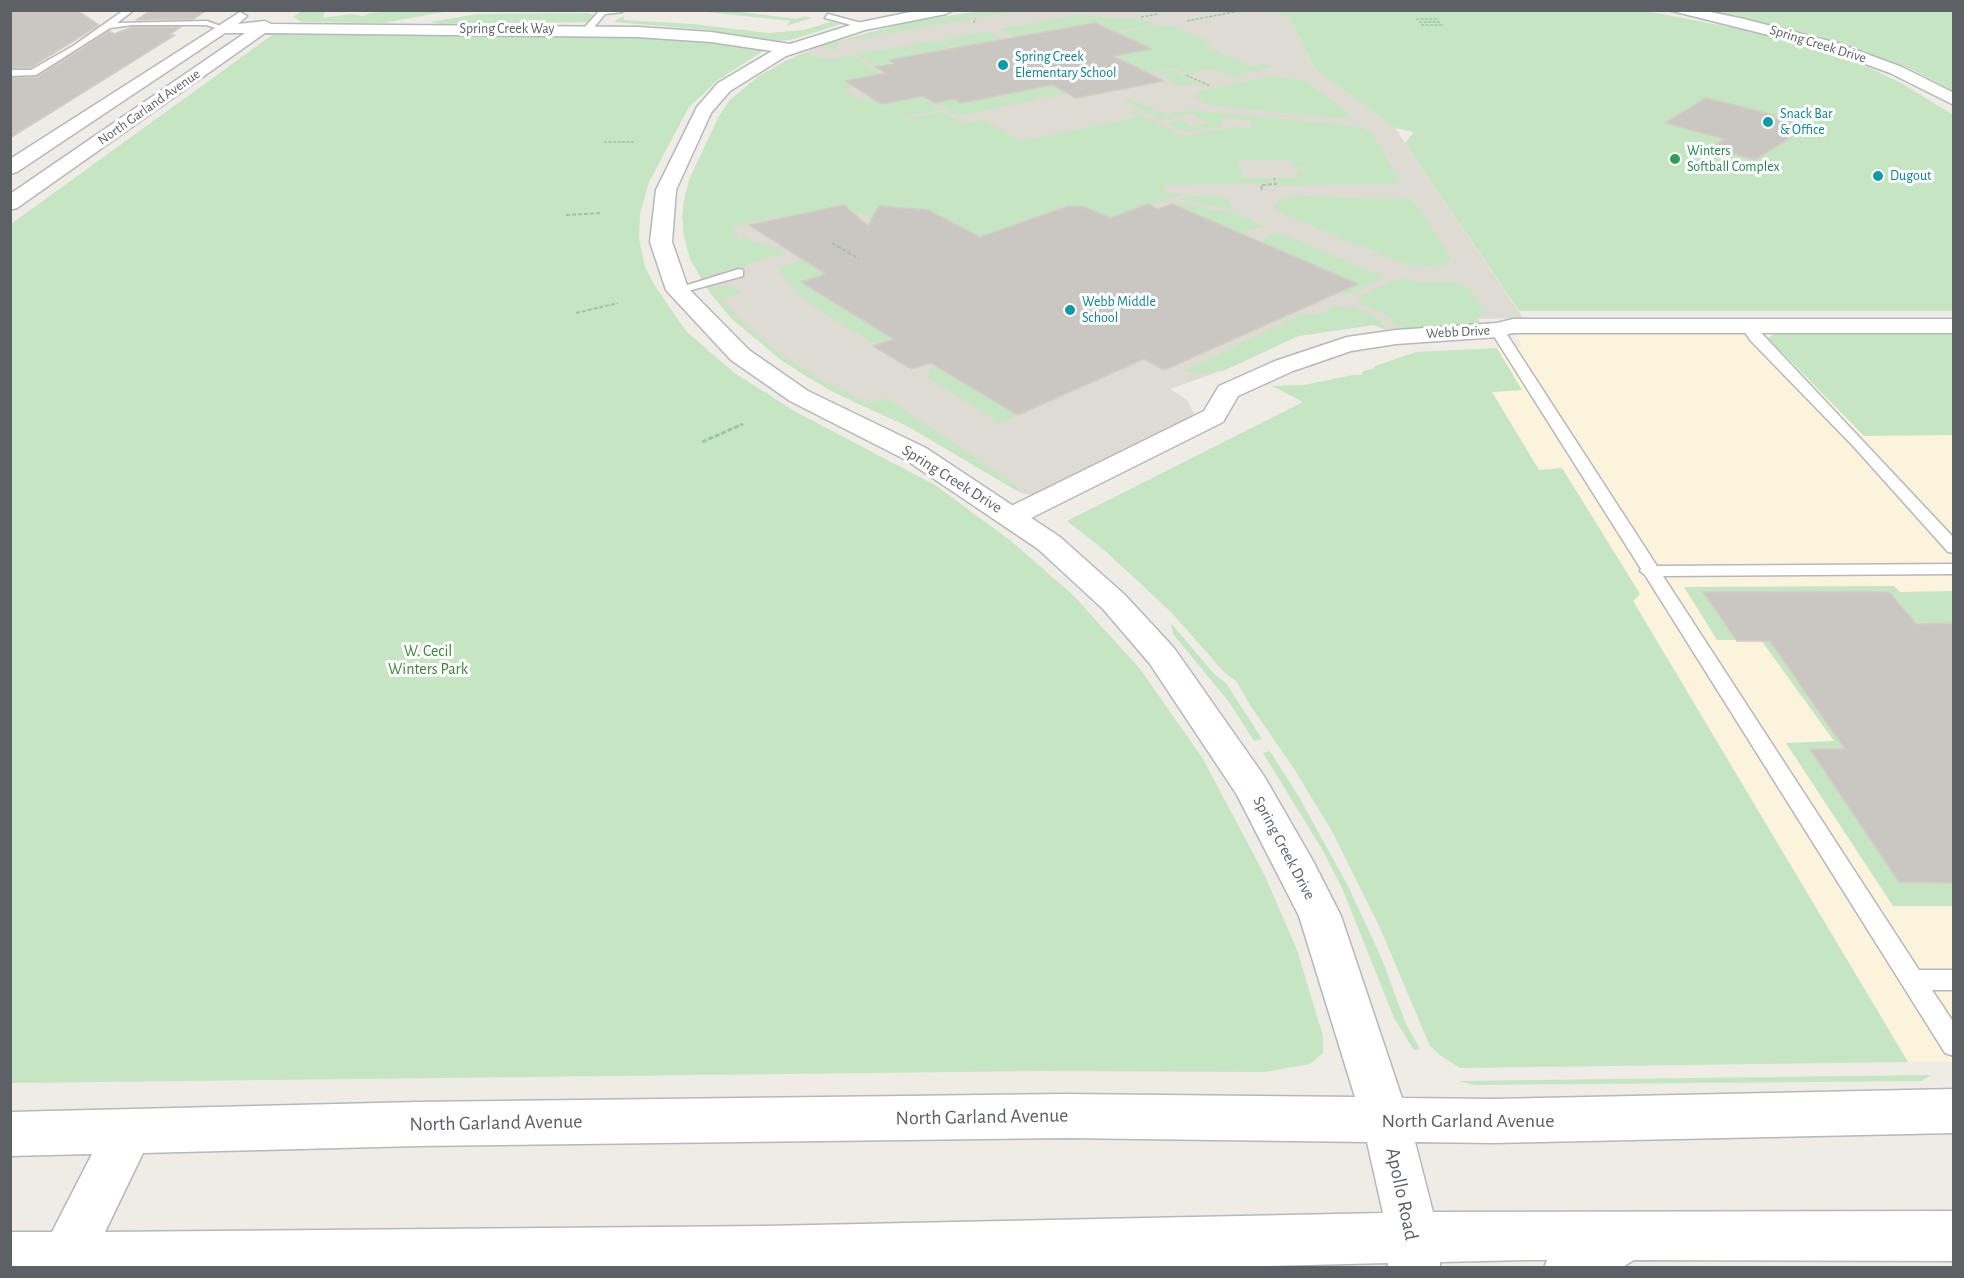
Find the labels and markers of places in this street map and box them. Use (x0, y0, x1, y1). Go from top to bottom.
place label: Spring Creek Elementary School (1015, 49, 1116, 82)
marker: Spring Creek Elementary School (996, 58, 1010, 72)
place label: Snack Bar & Office (1780, 106, 1833, 138)
marker: Snack Bar & Office (1761, 115, 1775, 129)
place label: Winters Softball Complex (1687, 143, 1780, 176)
marker: Winters Softball Complex (1668, 152, 1682, 166)
place label: Dugout (1890, 168, 1931, 184)
marker: Dugout (1871, 169, 1885, 183)
place label: Webb Middle School (1082, 294, 1156, 326)
marker: Webb Middle School (1063, 303, 1077, 317)

